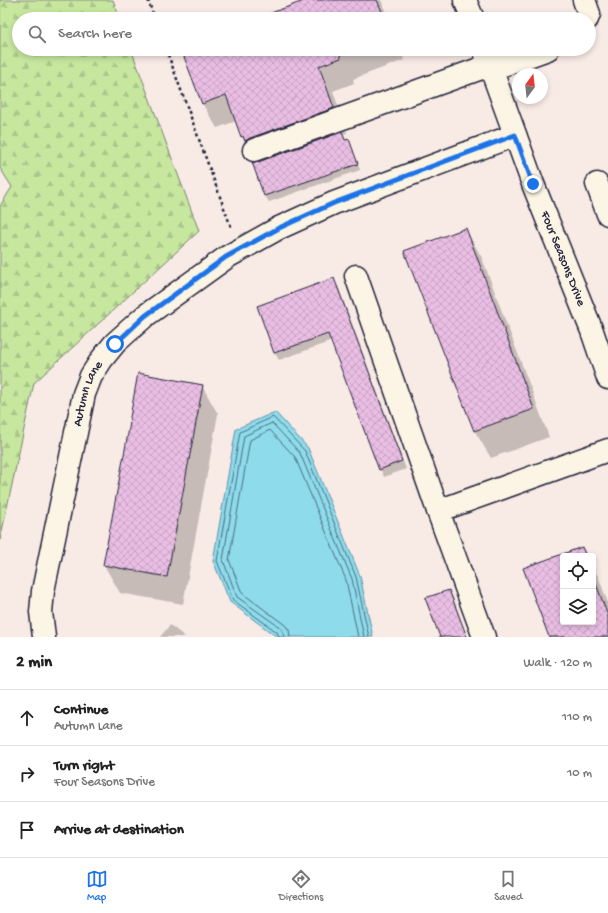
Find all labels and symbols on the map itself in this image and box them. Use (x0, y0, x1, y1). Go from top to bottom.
north arrow (512, 68, 548, 104)
route end (524, 175, 542, 193)
street label: Four Seasons Drive (537, 208, 589, 309)
route start (106, 335, 124, 353)
street label: Autumn Lane (70, 358, 106, 428)

